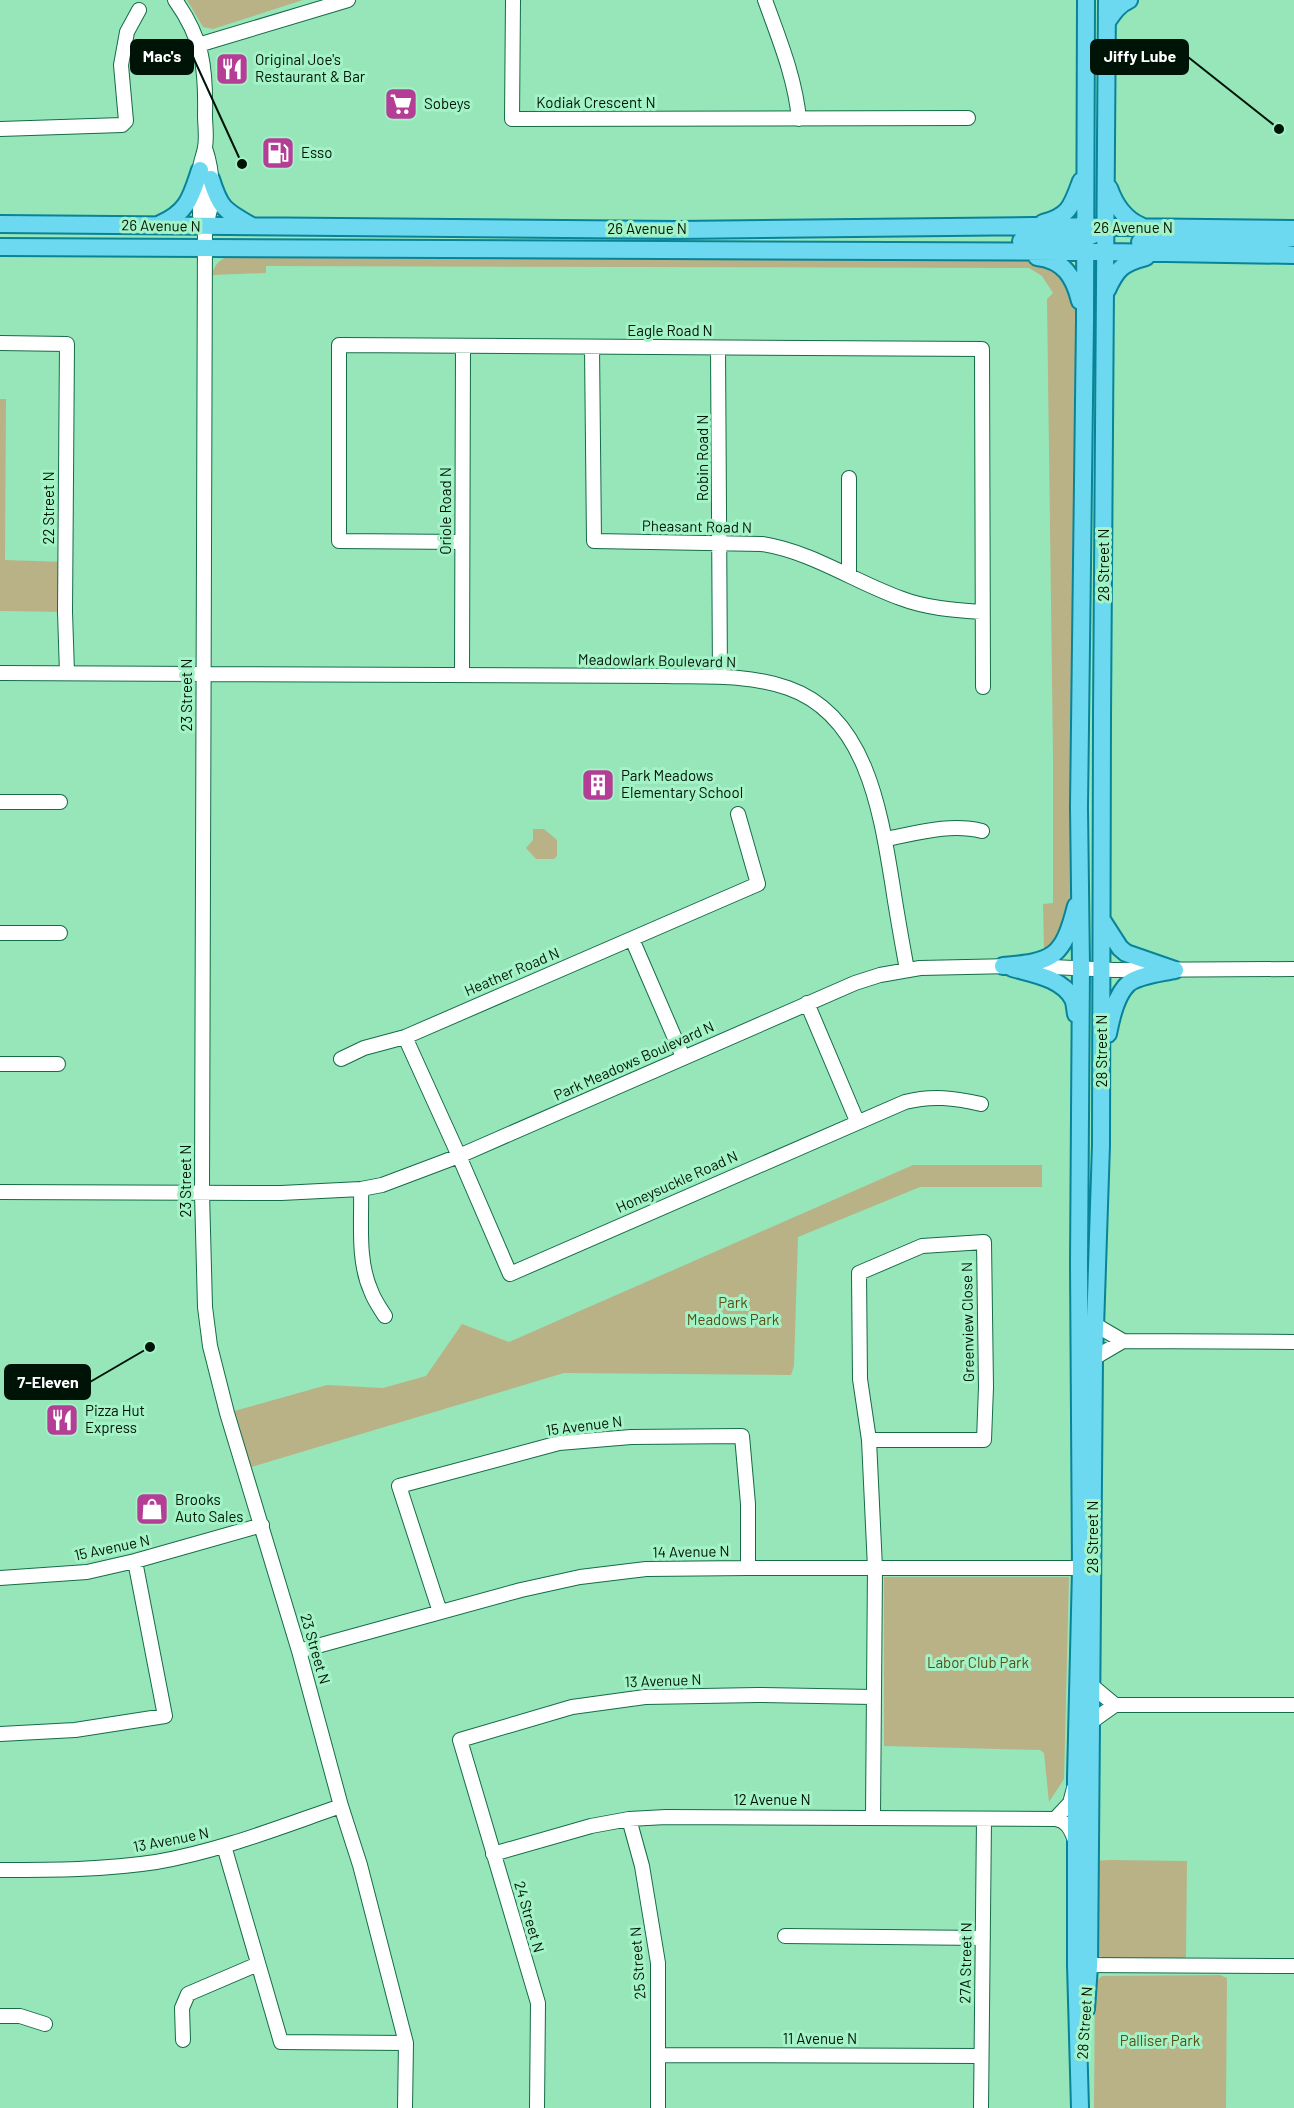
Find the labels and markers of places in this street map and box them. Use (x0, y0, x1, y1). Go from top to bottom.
callout: Mac's (131, 40, 193, 74)
callout: Jiffy Lube (1091, 40, 1188, 74)
place label: Original Joe's Restaurant & Bar (255, 50, 366, 85)
restaurant icon: Original Joe's Restaurant & Bar (214, 51, 250, 87)
supermarket icon: Sobeys (383, 86, 419, 122)
place label: Sobeys (424, 94, 471, 112)
fuel station icon: Esso (260, 135, 296, 171)
place label: Esso (301, 143, 332, 161)
place label: Park Meadows Elementary School (621, 766, 743, 801)
building icon: Park Meadows Elementary School (580, 767, 616, 803)
callout: 7-Eleven (5, 1365, 90, 1399)
place label: Pizza Hut Express (85, 1401, 145, 1436)
restaurant icon: Pizza Hut Express (44, 1402, 80, 1438)
place label: Brooks Auto Sales (175, 1490, 243, 1525)
shop icon: Brooks Auto Sales (134, 1491, 170, 1527)

